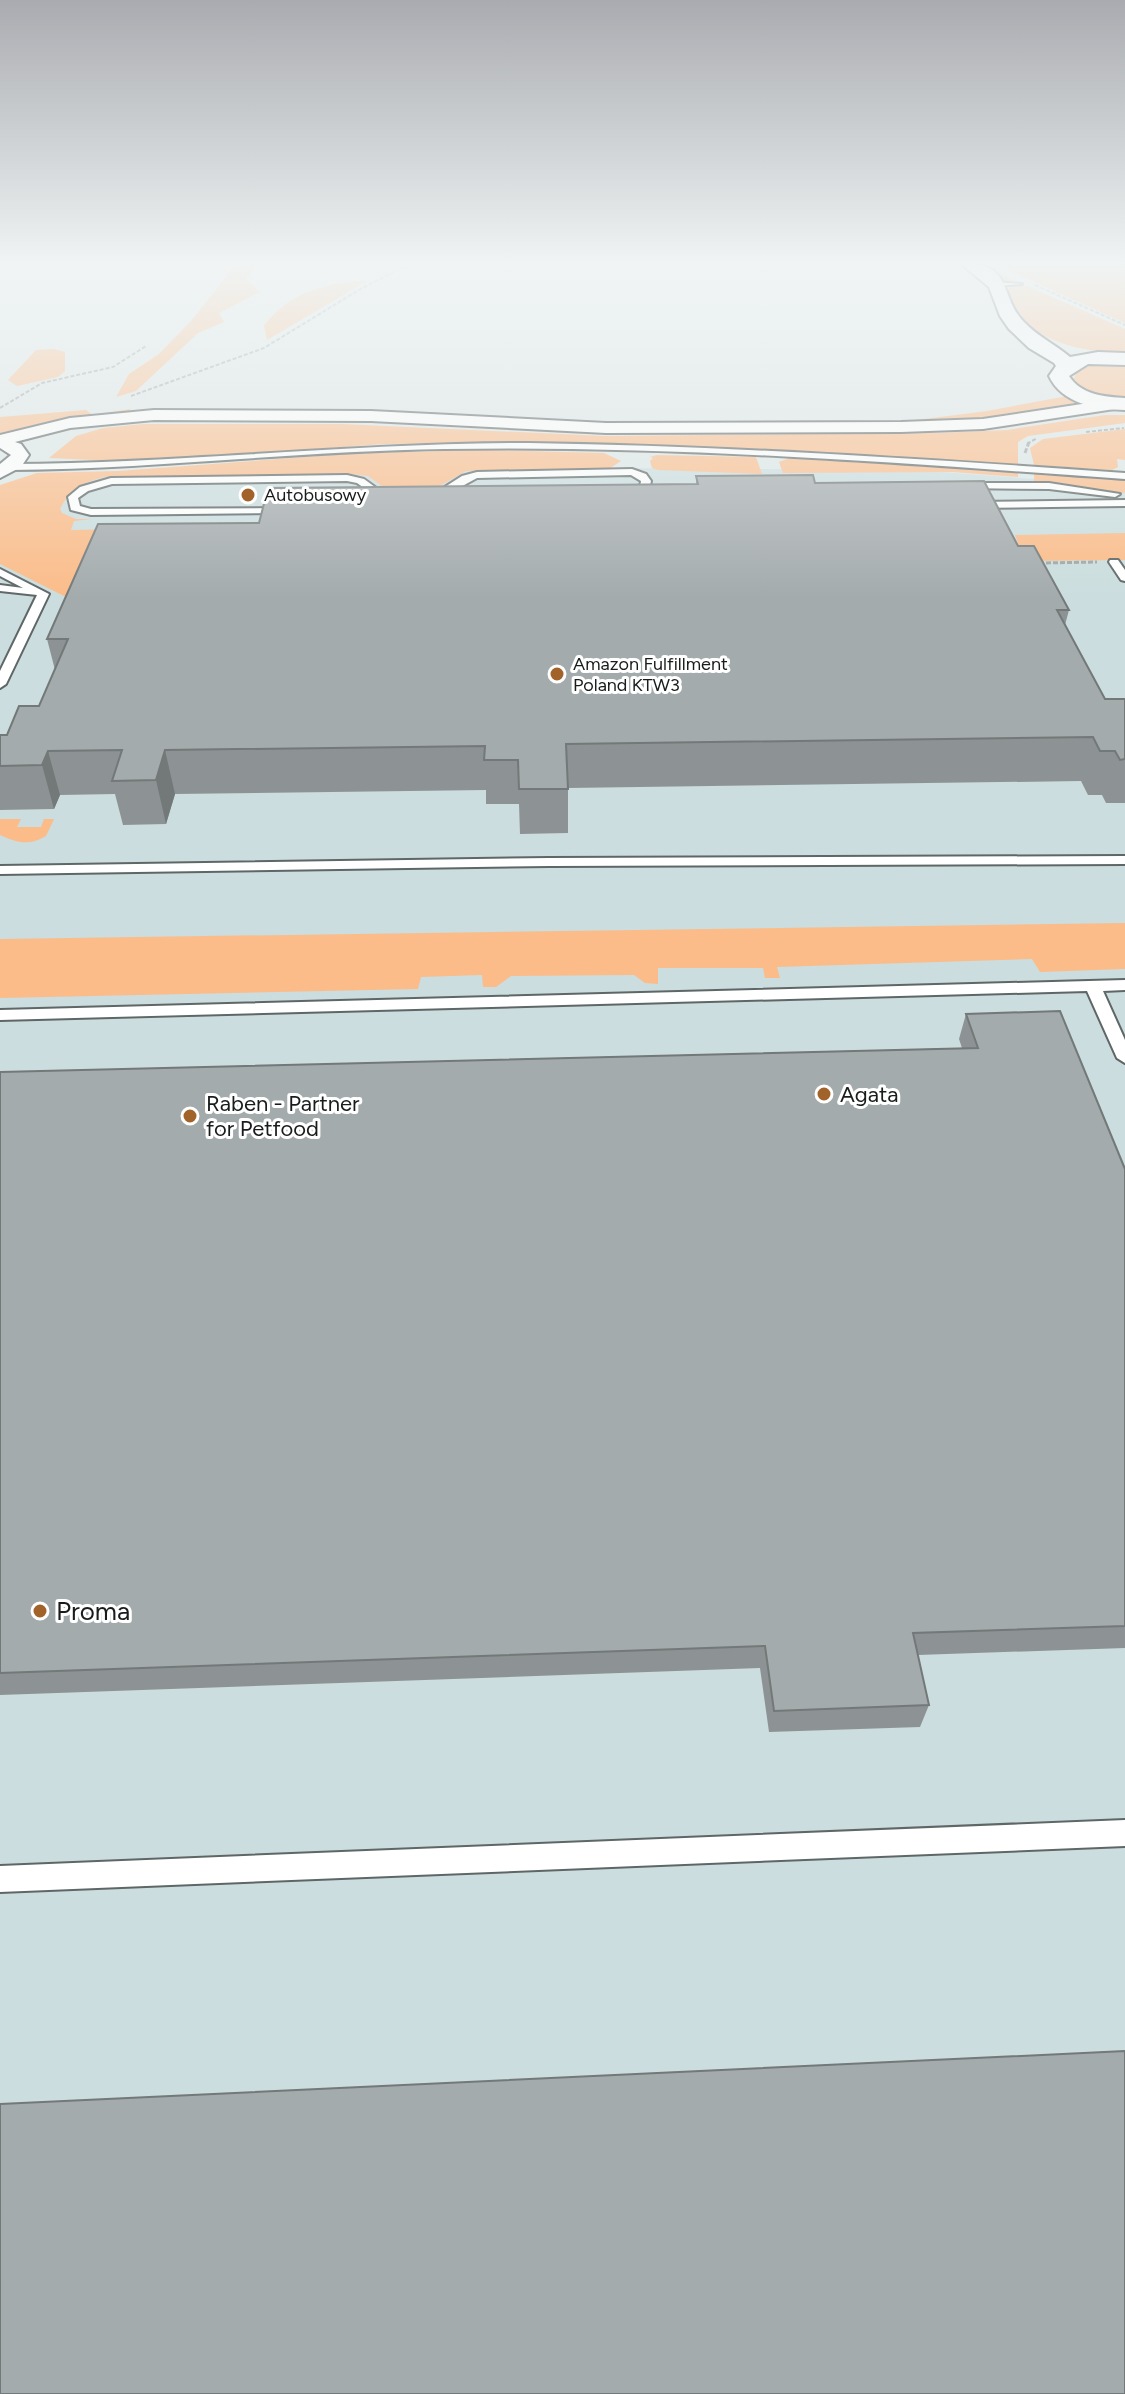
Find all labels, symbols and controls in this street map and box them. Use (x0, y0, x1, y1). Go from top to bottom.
place label: Autobusowy (264, 484, 367, 506)
marker: Autobusowy (239, 486, 257, 504)
place label: Amazon Fulfillment Poland KTW3 (573, 653, 728, 696)
marker: Amazon Fulfillment Poland KTW3 (548, 665, 566, 683)
place label: Agata (840, 1081, 898, 1108)
marker: Agata (815, 1085, 833, 1103)
place label: Raben - Partner for Petfood (206, 1090, 360, 1142)
marker: Raben - Partner for Petfood (181, 1107, 199, 1125)
place label: Proma (56, 1595, 130, 1627)
marker: Proma (31, 1602, 49, 1620)

